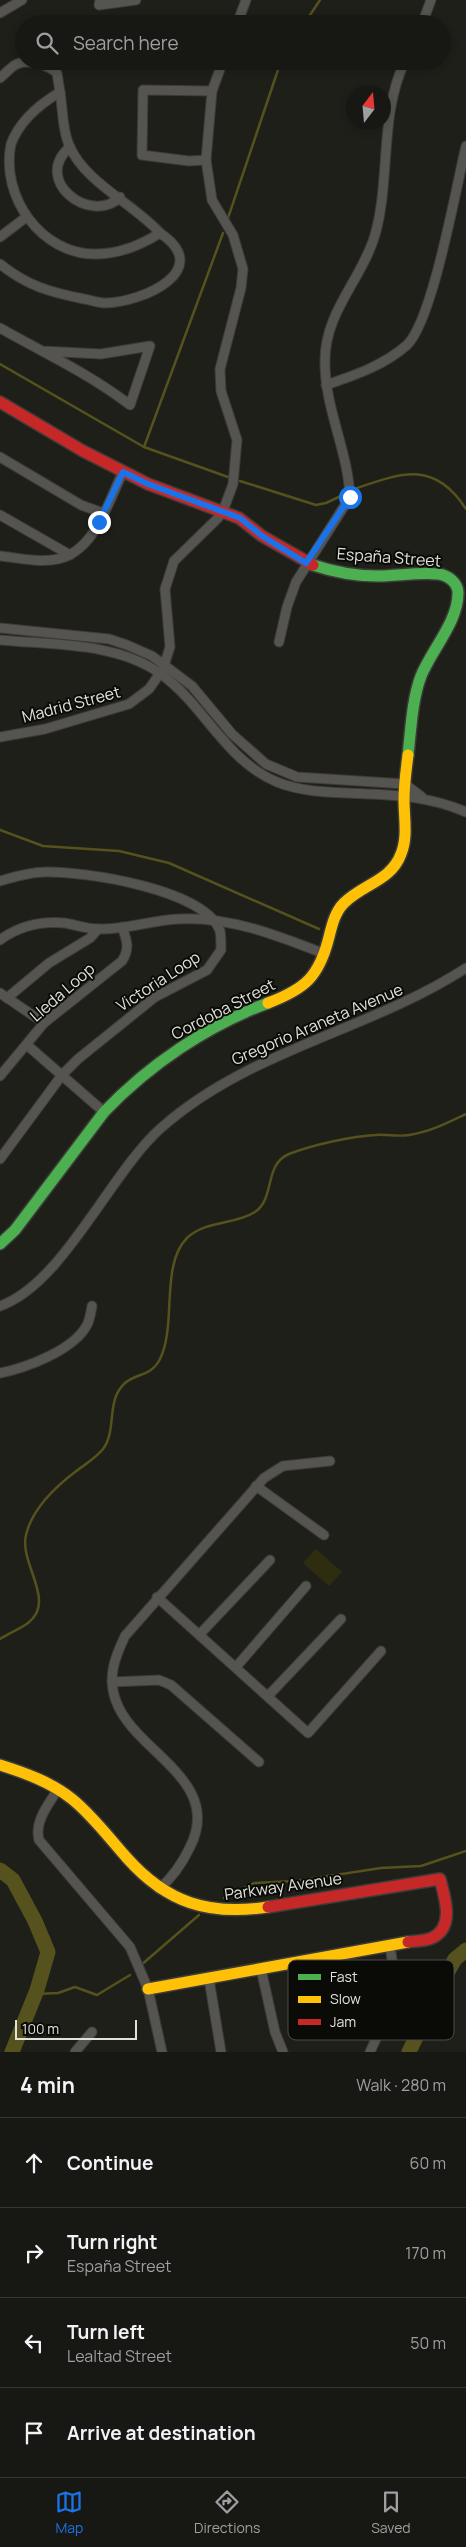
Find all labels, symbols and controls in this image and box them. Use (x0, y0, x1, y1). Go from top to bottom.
search box (15, 15, 451, 70)
icon: search (33, 29, 61, 57)
text: Search here (73, 30, 179, 56)
north arrow (346, 85, 391, 130)
route start (339, 486, 362, 509)
route end (88, 511, 111, 534)
street label: España Street (336, 542, 442, 572)
street label: Madrid Street (19, 680, 123, 728)
street label: Victoria Loop (112, 946, 204, 1016)
street label: Lleda Loop (25, 958, 99, 1026)
street label: Cordoba Street (167, 973, 279, 1045)
street label: Gregorio Araneta Avenue (228, 978, 406, 1070)
street label: Parkway Avenue (223, 1867, 343, 1905)
legend (288, 1960, 454, 2040)
text: Fast (330, 1967, 358, 1986)
text: Slow (330, 1989, 361, 2008)
text: Jam (330, 2012, 356, 2031)
scale bar (15, 2017, 138, 2040)
text: 100 m (22, 2019, 59, 2038)
text: 4 min (20, 2071, 75, 2099)
text: Walk · 280 m (356, 2074, 446, 2096)
icon: ahead (20, 2149, 48, 2177)
text: Continue (67, 2150, 153, 2176)
text: 60 m (410, 2152, 446, 2174)
text: Turn right (67, 2229, 157, 2255)
icon: right (20, 2239, 48, 2267)
text: 170 m (405, 2242, 446, 2264)
text: España Street (67, 2255, 171, 2277)
text: Turn left (67, 2319, 145, 2345)
icon: left (20, 2329, 48, 2357)
text: 50 m (410, 2332, 446, 2354)
text: Lealtad Street (67, 2345, 172, 2367)
icon: arrive (20, 2419, 48, 2447)
text: Arrive at destination (67, 2420, 256, 2446)
tab: Map (55, 2488, 83, 2537)
tab: Directions (194, 2488, 260, 2537)
tab: Saved (371, 2488, 411, 2537)

